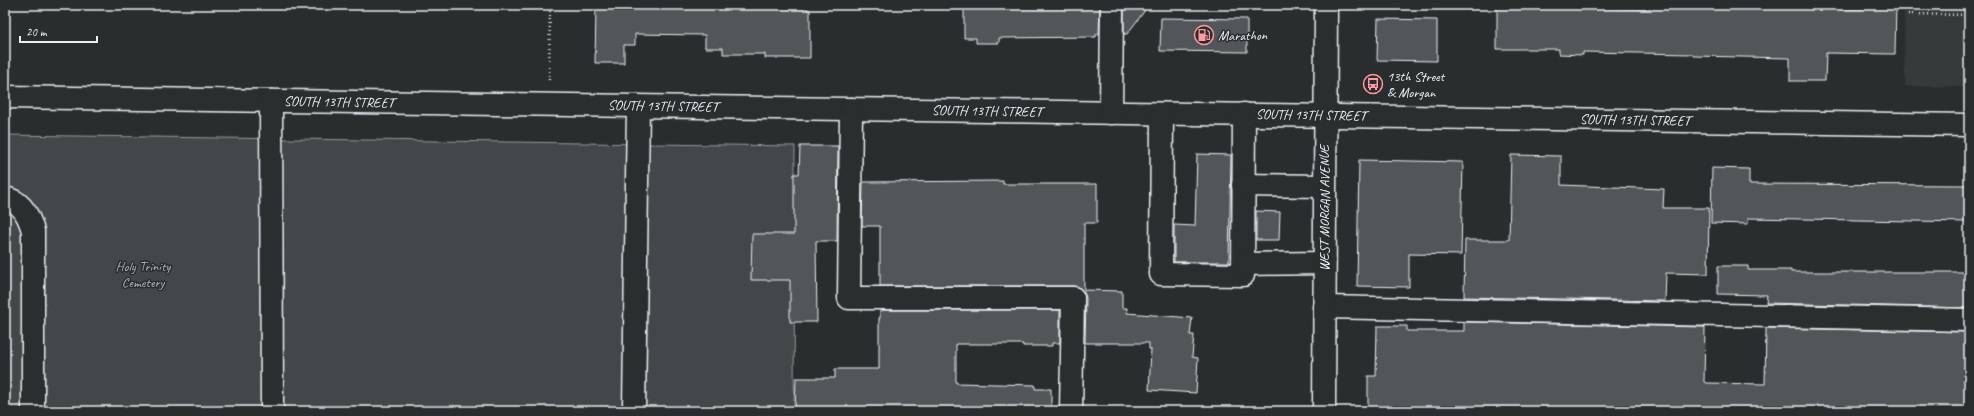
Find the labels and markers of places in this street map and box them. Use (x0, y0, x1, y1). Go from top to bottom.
fuel station icon: Marathon (1193, 24, 1215, 46)
place label: Marathon (1218, 27, 1268, 44)
place label: 13th Street & Morgan (1387, 68, 1446, 101)
bus stop icon: 13th Street & Morgan (1362, 73, 1384, 95)

